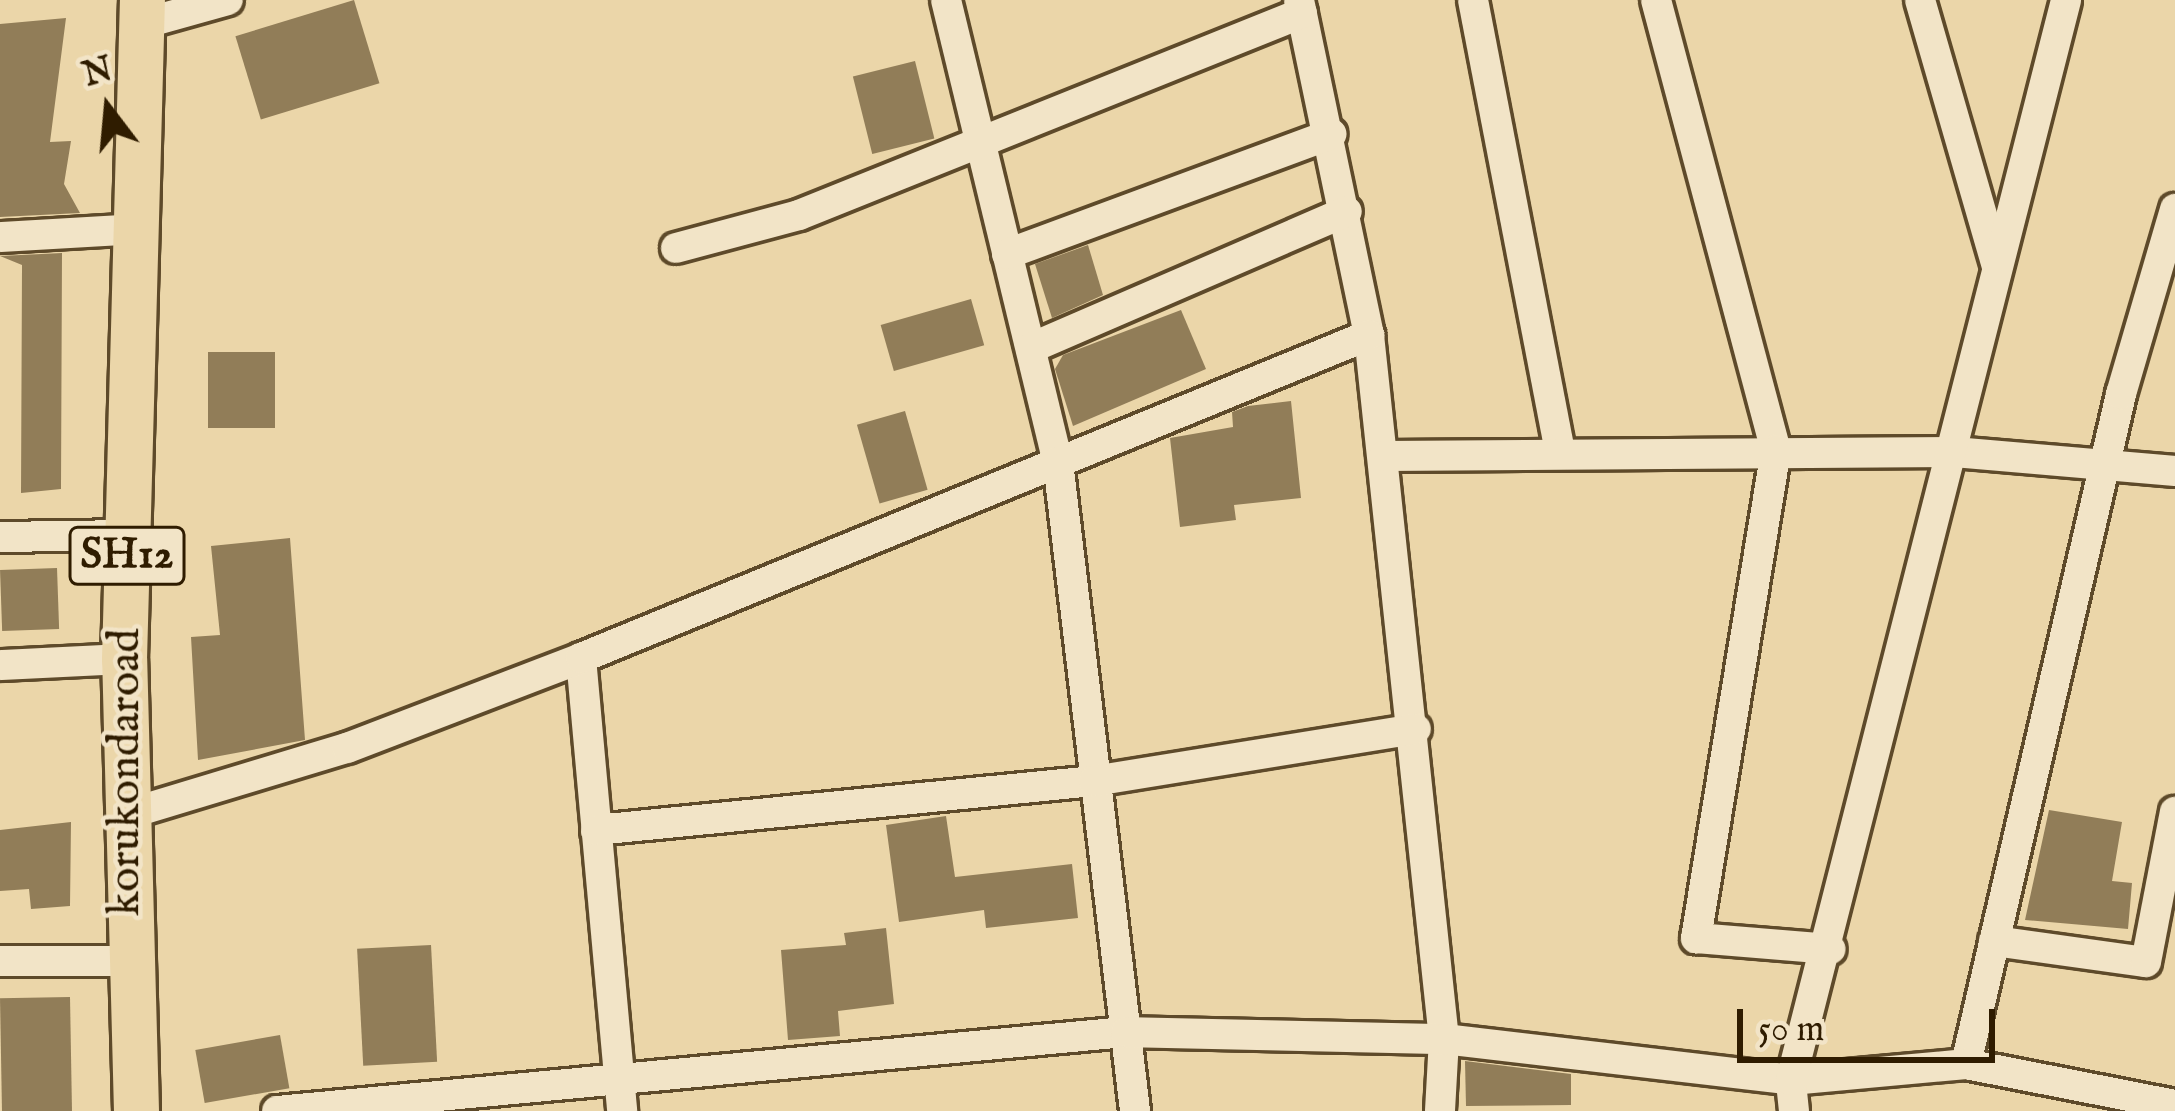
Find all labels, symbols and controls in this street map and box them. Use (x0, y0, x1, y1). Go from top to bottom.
north arrow (48, 48, 168, 168)
text: N (79, 49, 118, 98)
road number: SH12 (67, 520, 187, 592)
street label: korukondaroad (99, 628, 153, 916)
scale bar (1743, 985, 2001, 1059)
text: 50 m (1758, 1007, 1824, 1053)

